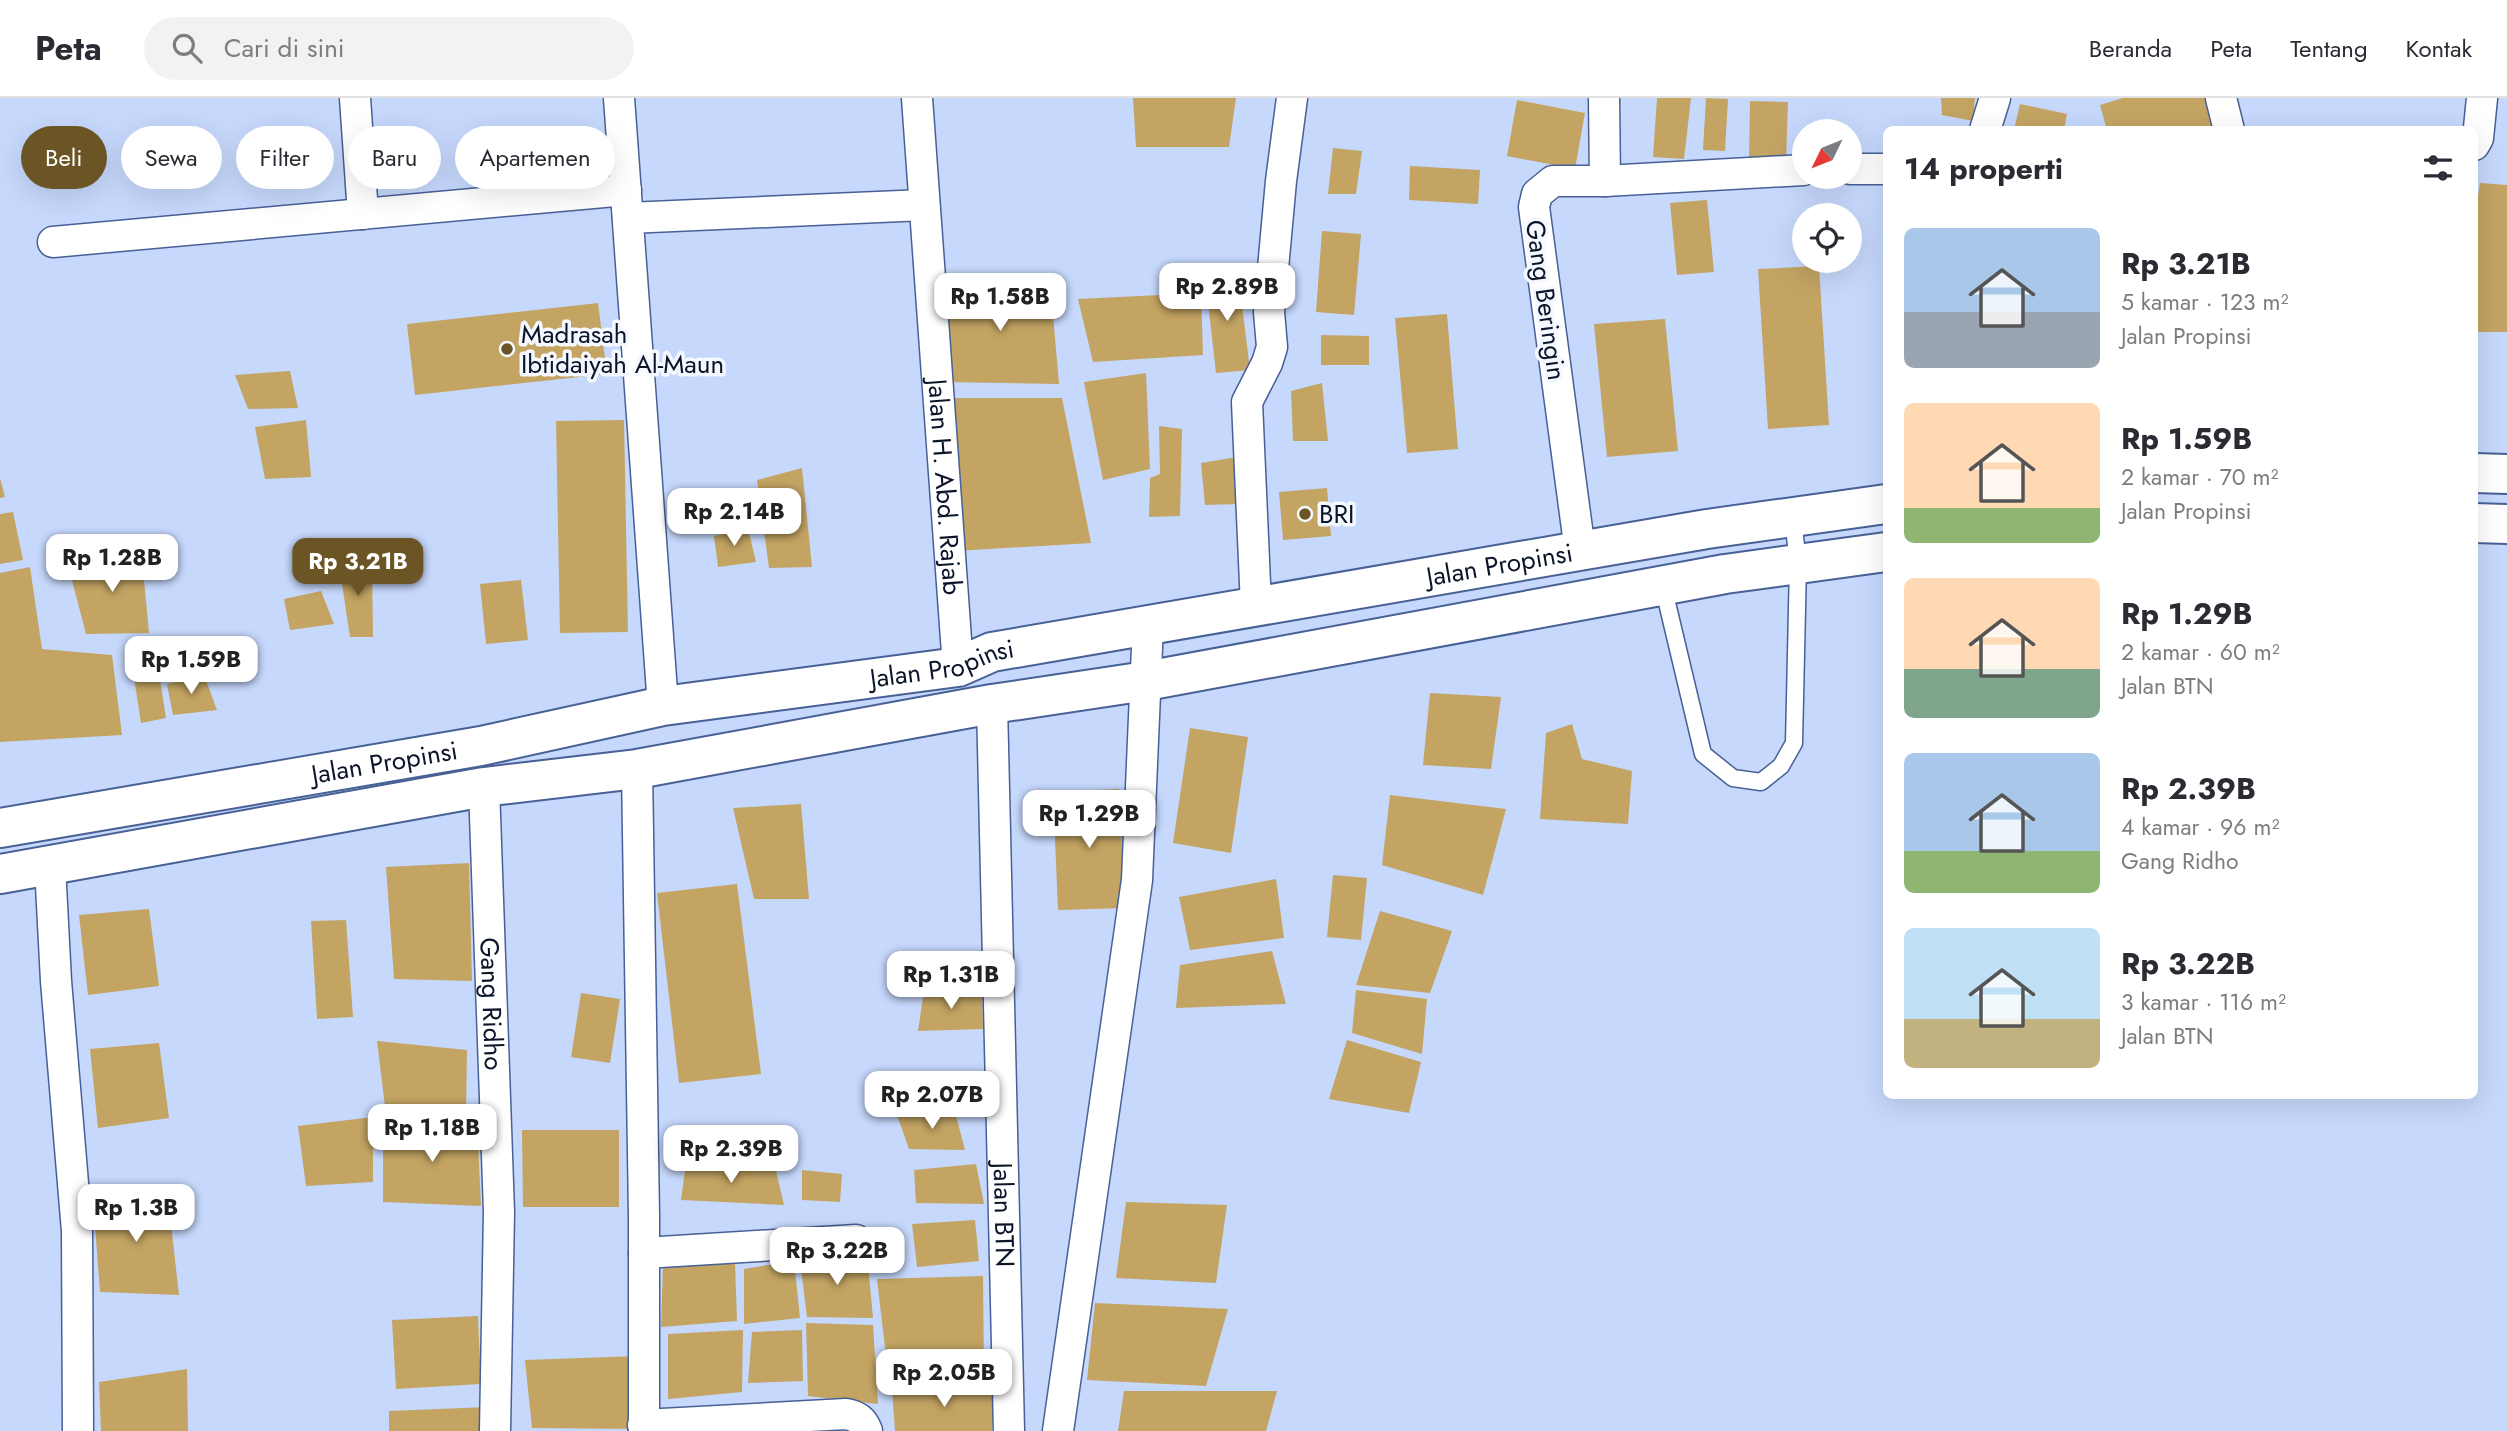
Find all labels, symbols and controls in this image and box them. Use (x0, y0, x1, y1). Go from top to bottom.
search box (144, 17, 634, 80)
text: Peta (35, 25, 102, 72)
icon: search (168, 29, 206, 67)
text: Cari di sini (224, 29, 345, 67)
text: Beranda (2089, 31, 2172, 66)
text: Peta (2210, 31, 2252, 66)
text: Tentang (2290, 31, 2368, 66)
text: Kontak (2406, 31, 2472, 66)
north arrow (1792, 119, 1862, 189)
map controls (1792, 119, 1862, 273)
chip: Beli (21, 126, 107, 189)
chip: Sewa (121, 126, 222, 189)
chip: Filter (236, 126, 334, 189)
chip: Baru (348, 126, 441, 189)
chip: Apartemen (455, 126, 615, 189)
text: 14 properti (1904, 147, 2063, 190)
icon: filters (2419, 149, 2457, 187)
button: locate (1792, 203, 1862, 273)
street label: Gang Beringin (1516, 217, 1576, 383)
text: Rp 3.21B (2121, 242, 2251, 285)
icon: home (1960, 256, 2044, 340)
pin: Rp 2.89B (1155, 264, 1299, 323)
text: Rp 2.89B (1175, 269, 1279, 303)
pin: Rp 1.58B (928, 274, 1072, 333)
text: Rp 1.58B (950, 279, 1050, 313)
text: 5 kamar · 123 m² (2121, 285, 2288, 319)
place label: Madrasah Ibtidaiyah Al-Maun (521, 315, 724, 383)
text: Jalan Propinsi (2121, 319, 2252, 353)
marker: Madrasah Ibtidaiyah Al-Maun (499, 341, 515, 357)
street label: Jalan H. Abd. Rajab (918, 375, 972, 596)
text: Rp 1.59B (2121, 417, 2252, 460)
icon: home (1960, 431, 2044, 515)
text: 2 kamar · 70 m² (2121, 460, 2278, 494)
pin: Rp 2.14B (662, 489, 806, 548)
text: Rp 2.14B (683, 494, 785, 528)
text: Jalan Propinsi (2121, 494, 2252, 528)
place label: BRI (1319, 495, 1354, 533)
marker: BRI (1297, 506, 1313, 522)
street label: Jalan Propinsi (1421, 533, 1576, 596)
pin: Rp 1.28B (40, 534, 184, 594)
pin: Rp 3.21B (286, 538, 430, 598)
text: Rp 1.28B (62, 540, 162, 574)
text: Rp 3.21B (308, 544, 408, 578)
text: Rp 1.29B (2121, 592, 2253, 635)
icon: home (1960, 606, 2044, 690)
street label: Jalan Propinsi (865, 630, 1017, 698)
text: 2 kamar · 60 m² (2121, 635, 2280, 669)
pin: Rp 1.59B (119, 636, 263, 696)
text: Rp 1.59B (141, 642, 241, 676)
text: Jalan BTN (2121, 669, 2214, 703)
street label: Jalan Propinsi (306, 731, 460, 794)
text: Rp 2.39B (2121, 767, 2256, 810)
icon: home (1960, 781, 2044, 865)
pin: Rp 1.29B (1017, 790, 1161, 850)
text: Rp 1.29B (1039, 796, 1139, 830)
text: 4 kamar · 96 m² (2121, 810, 2279, 844)
text: Gang Ridho (2121, 844, 2239, 878)
street label: Gang Ridho (470, 937, 513, 1071)
text: Rp 3.22B (2121, 942, 2255, 985)
pin: Rp 1.31B (879, 951, 1023, 1011)
icon: home (1960, 956, 2044, 1040)
text: Rp 1.31B (903, 957, 999, 991)
text: 3 kamar · 116 m² (2121, 985, 2286, 1019)
text: Jalan BTN (2121, 1019, 2214, 1053)
pin: Rp 2.07B (860, 1072, 1004, 1131)
text: Rp 2.07B (881, 1077, 983, 1111)
pin: Rp 1.18B (360, 1104, 504, 1164)
text: Rp 1.18B (384, 1110, 480, 1144)
pin: Rp 2.39B (659, 1126, 803, 1185)
text: Rp 2.39B (679, 1131, 783, 1165)
street label: Jalan BTN (984, 1159, 1024, 1268)
pin: Rp 1.3B (71, 1184, 201, 1244)
text: Rp 1.3B (94, 1190, 178, 1224)
pin: Rp 3.22B (765, 1228, 909, 1287)
text: Rp 3.22B (786, 1233, 888, 1267)
pin: Rp 2.05B (872, 1350, 1016, 1409)
text: Rp 2.05B (892, 1355, 996, 1389)

